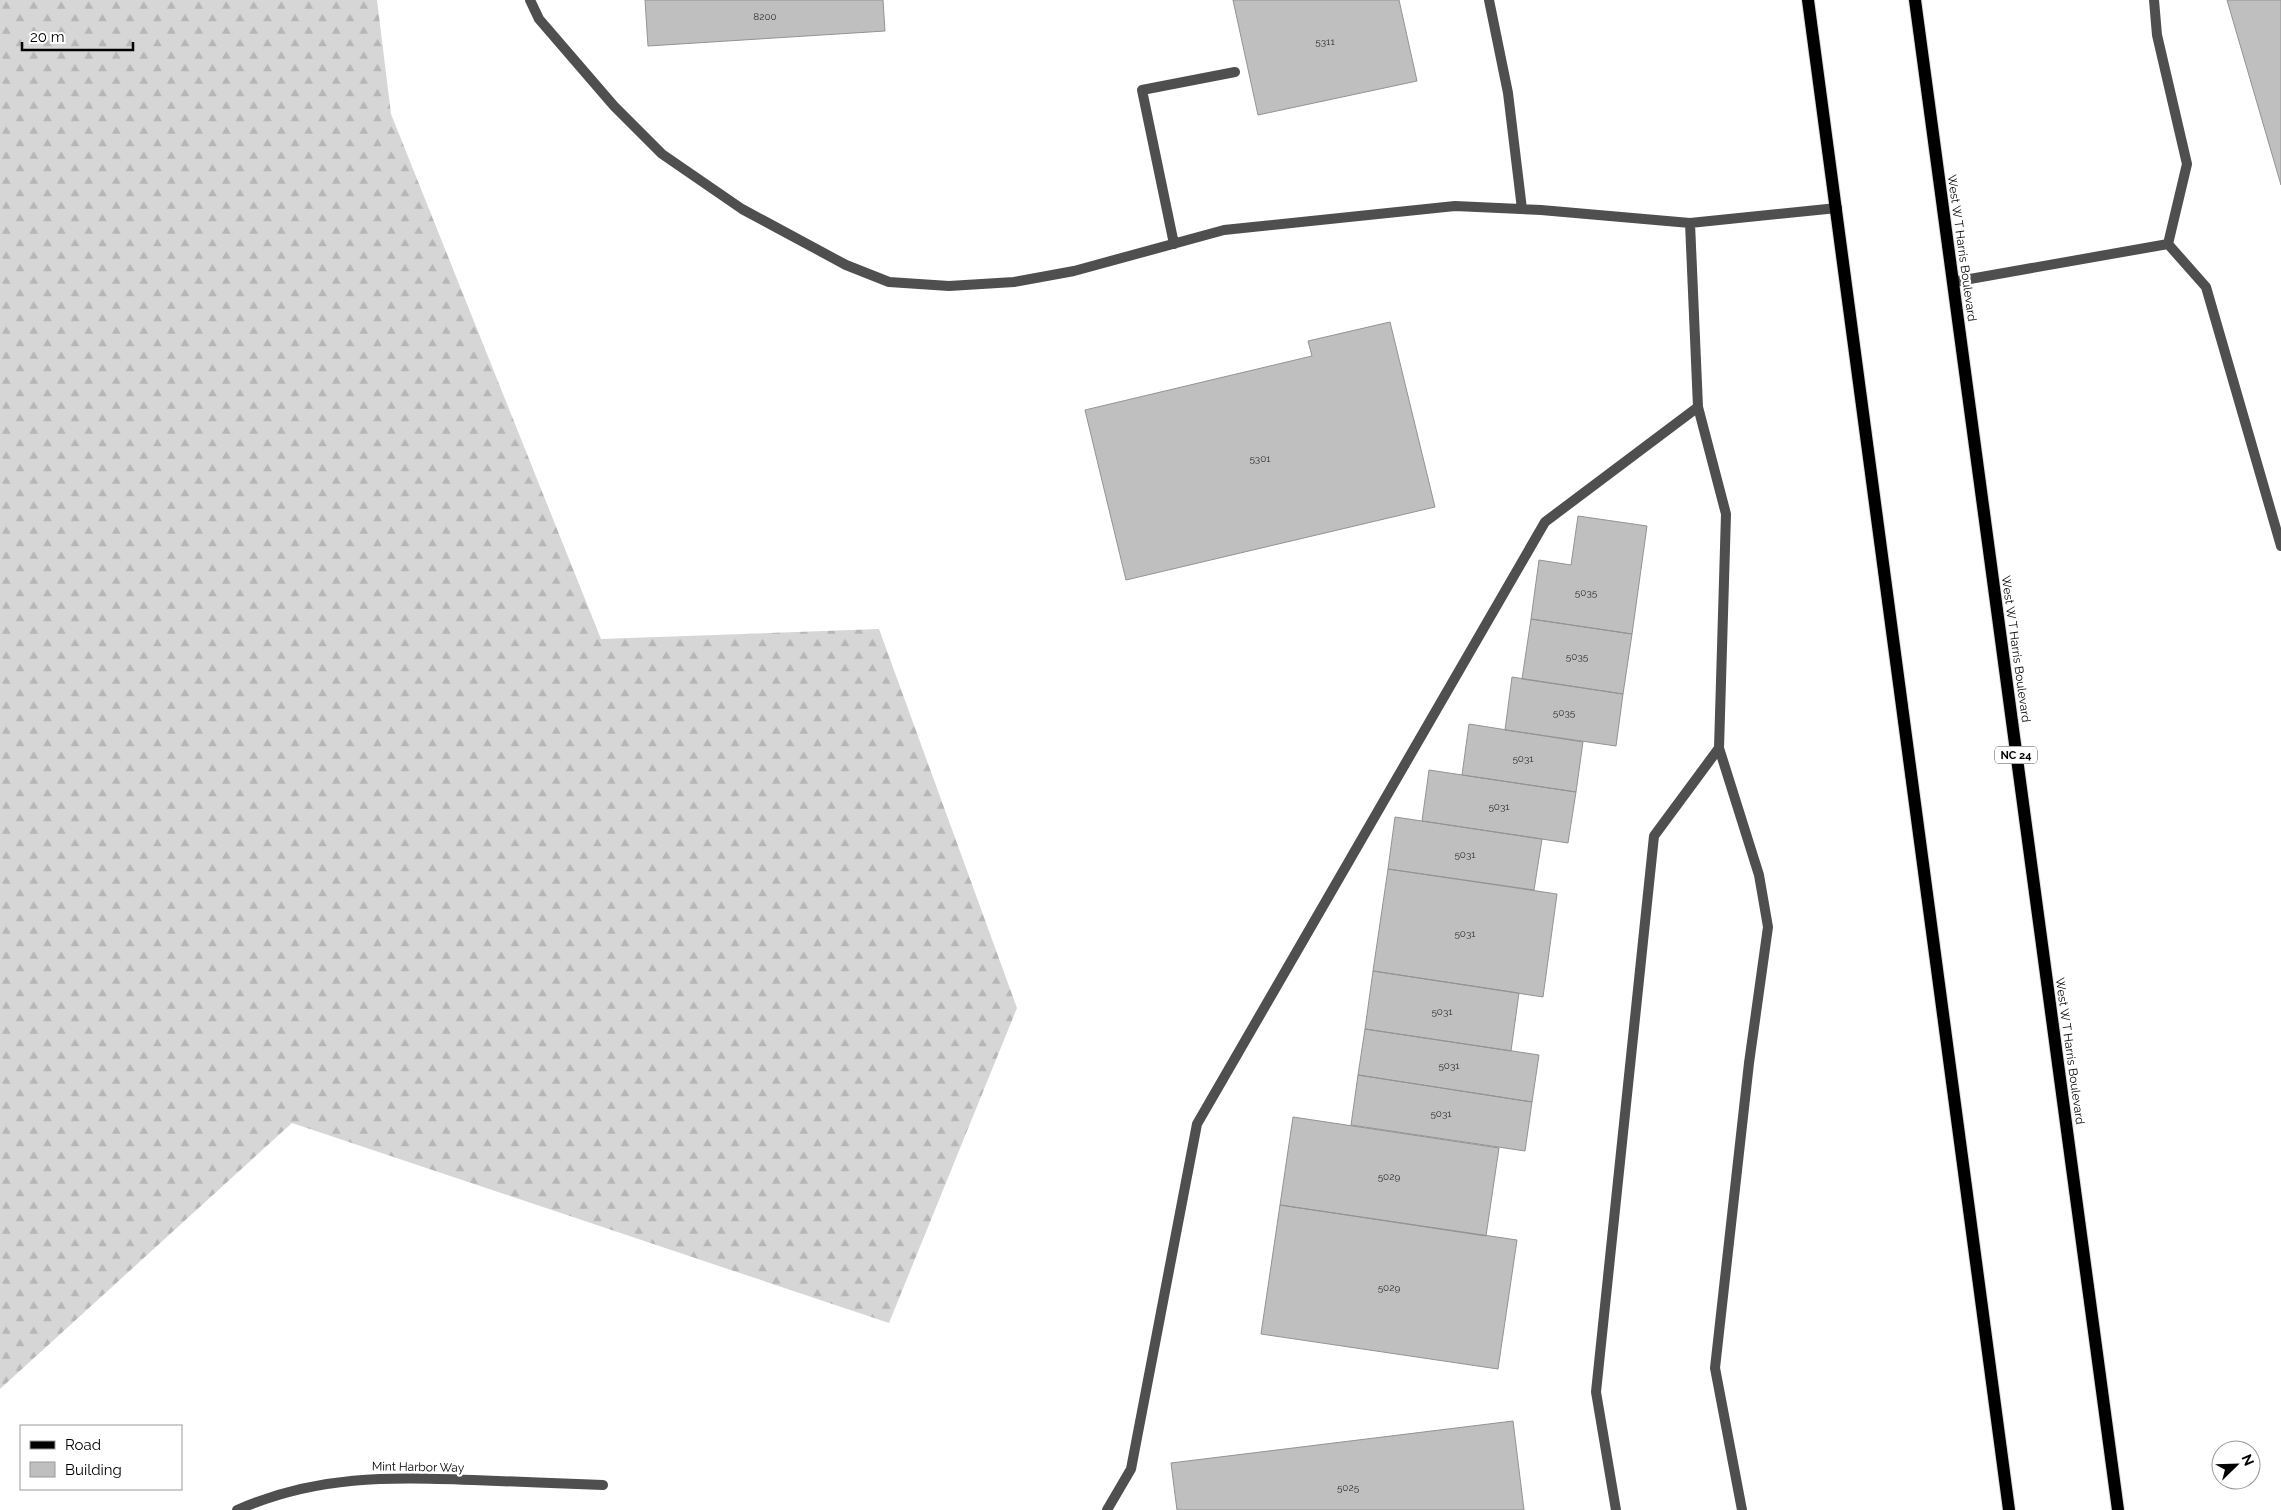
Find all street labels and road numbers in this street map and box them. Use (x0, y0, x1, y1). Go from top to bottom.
street label: West W T Harris Boulevard (1945, 174, 1979, 322)
street label: West W T Harris Boulevard (1999, 575, 2033, 723)
road number: NC 24 (1995, 746, 2037, 764)
street label: West W T Harris Boulevard (2053, 977, 2087, 1125)
street label: Mint Harbor Way (372, 1459, 465, 1475)

